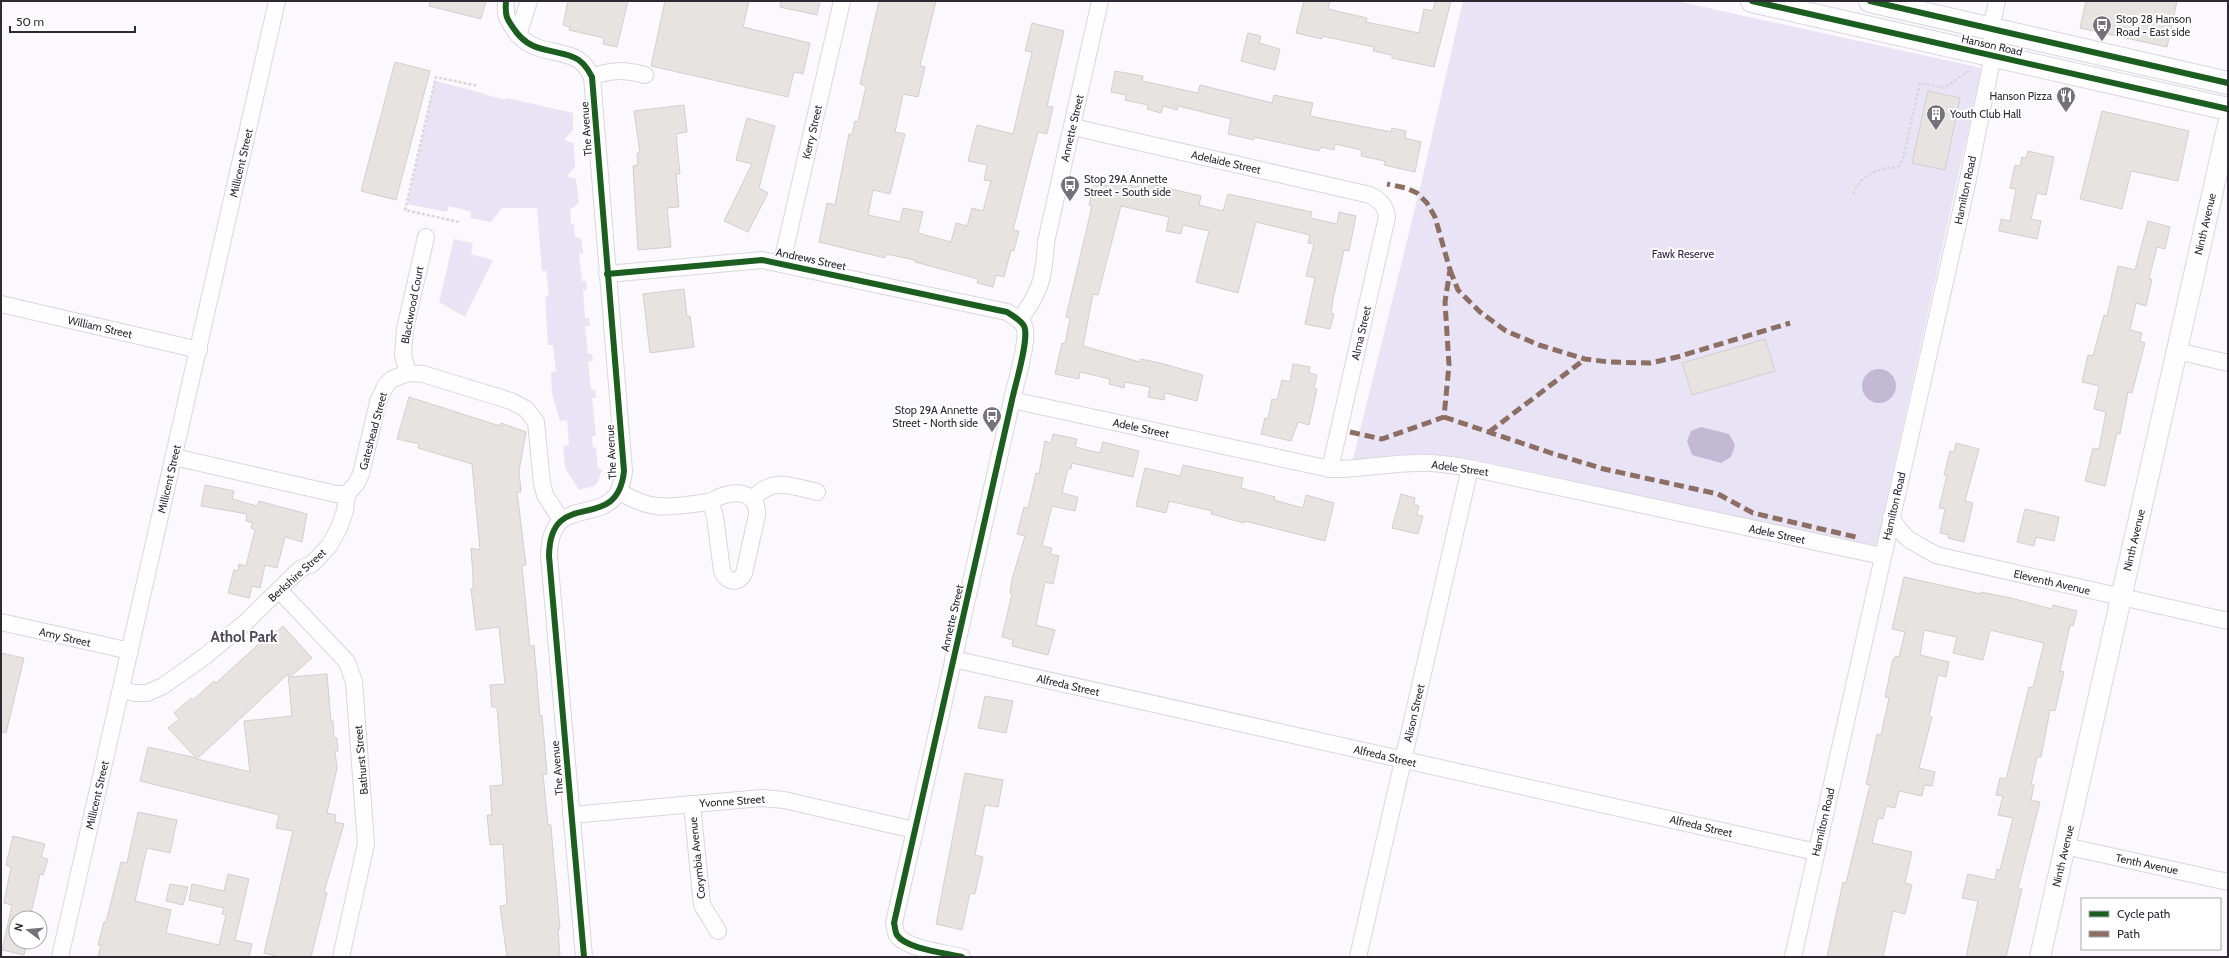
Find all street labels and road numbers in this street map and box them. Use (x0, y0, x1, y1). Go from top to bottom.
street label: Hanson Road (1960, 31, 2024, 59)
street label: Annette Street (1057, 93, 1087, 163)
street label: The Avenue (577, 101, 595, 157)
street label: Kerry Street (799, 103, 825, 160)
street label: Millicent Street (226, 127, 256, 199)
street label: Adelaide Street (1190, 147, 1262, 177)
street label: Hamilton Road (1951, 154, 1979, 226)
street label: Ninth Avenue (2191, 191, 2219, 256)
street label: Andrews Street (775, 245, 848, 273)
street label: Blackwood Court (398, 265, 426, 345)
street label: Alma Street (1348, 304, 1374, 361)
street label: William Street (66, 313, 134, 341)
street label: Gateshead Street (356, 390, 390, 472)
street label: Adele Street (1112, 415, 1171, 441)
street label: The Avenue (603, 424, 619, 480)
street label: Millicent Street (154, 443, 184, 515)
street label: Adele Street (1431, 457, 1490, 479)
street label: Hamilton Road (1879, 470, 1909, 542)
street label: Ninth Avenue (2120, 507, 2148, 572)
street label: Adele Street (1748, 521, 1807, 547)
street label: Berkshire Street (265, 545, 329, 605)
street label: Eleventh Avenue (2012, 566, 2092, 598)
street label: Annette Street (937, 583, 967, 653)
street label: Amy Street (38, 624, 92, 650)
street label: Alfreda Street (1035, 671, 1101, 699)
street label: Alison Street (1401, 682, 1428, 743)
street label: Bathurst Street (351, 724, 371, 795)
street label: The Avenue (548, 740, 566, 796)
street label: Alfreda Street (1352, 742, 1418, 770)
street label: Millicent Street (82, 759, 112, 831)
street label: Hamilton Road (1808, 786, 1838, 858)
street label: Yvonne Street (698, 792, 766, 810)
street label: Alfreda Street (1668, 812, 1734, 840)
street label: Corymbia Avenue (686, 816, 708, 900)
street label: Ninth Avenue (2049, 823, 2077, 888)
street label: Tenth Avenue (2114, 851, 2180, 878)

